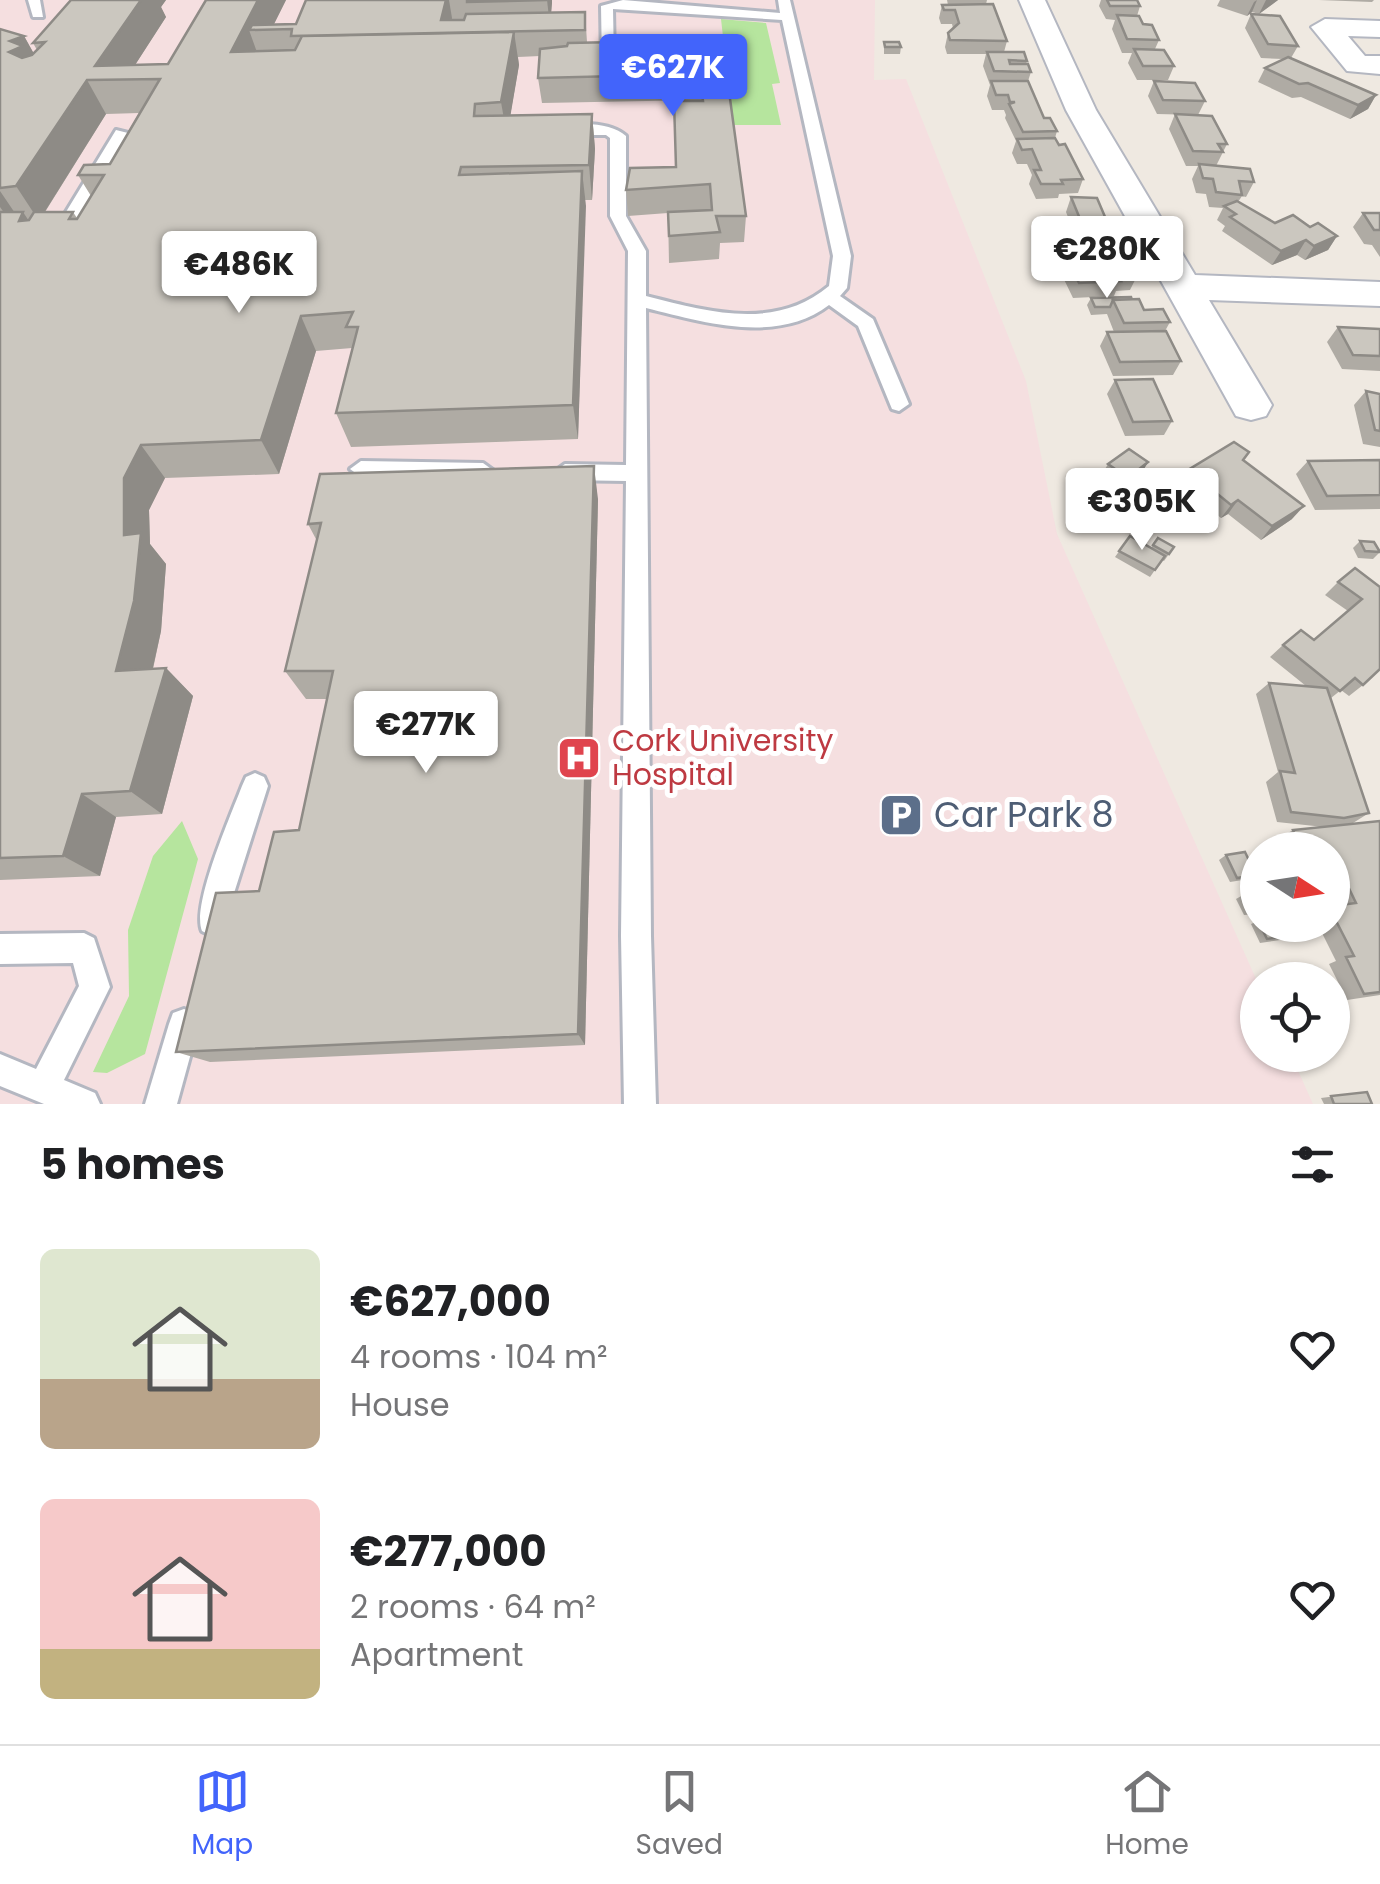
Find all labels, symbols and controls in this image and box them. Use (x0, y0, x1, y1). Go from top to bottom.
pin: €627K (603, 34, 743, 119)
text: €627K (621, 44, 725, 89)
pin: €280K (1037, 216, 1177, 301)
text: €280K (1053, 226, 1161, 271)
pin: €486K (169, 231, 309, 316)
text: €486K (184, 241, 294, 286)
pin: €305K (1072, 468, 1212, 553)
text: €305K (1088, 478, 1196, 523)
pin: €277K (356, 691, 496, 776)
text: €277K (376, 701, 476, 746)
place label: Cork University Hospital (612, 719, 833, 796)
hospital icon: Cork University Hospital (556, 735, 602, 781)
place label: Car Park 8 (934, 790, 1114, 839)
parking icon: Car Park 8 (878, 792, 924, 838)
north arrow (1240, 832, 1350, 942)
map controls (1240, 832, 1350, 1072)
button: locate (1240, 962, 1350, 1072)
text: 5 homes (40, 1135, 225, 1194)
icon: filters (1285, 1137, 1340, 1192)
text: €627,000 (350, 1272, 551, 1331)
icon: home (120, 1289, 240, 1409)
icon: heart (1285, 1322, 1340, 1377)
text: 4 rooms · 104 m² (350, 1334, 608, 1379)
text: House (350, 1382, 450, 1427)
text: €277,000 (350, 1522, 547, 1581)
icon: home (120, 1539, 240, 1659)
icon: heart (1285, 1572, 1340, 1627)
text: 2 rooms · 64 m² (350, 1584, 596, 1629)
text: Apartment (350, 1632, 523, 1677)
tab: Map (191, 1764, 253, 1866)
tab: Saved (636, 1764, 723, 1866)
tab: Home (1105, 1764, 1189, 1866)

